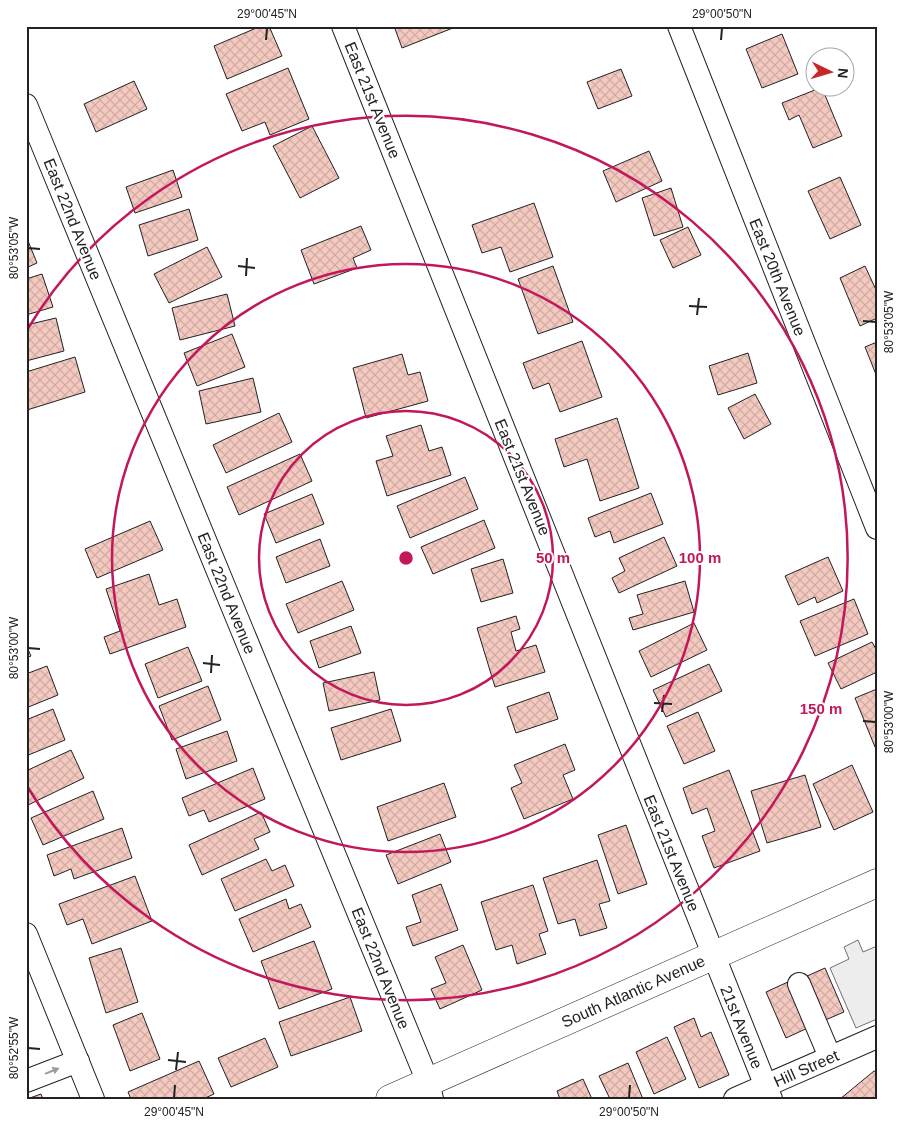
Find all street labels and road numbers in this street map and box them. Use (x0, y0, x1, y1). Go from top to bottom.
street label: East 21st Avenue (341, 39, 404, 161)
street label: East 22nd Avenue (40, 156, 105, 283)
street label: East 20th Avenue (746, 216, 809, 338)
street label: East 21st Avenue (491, 416, 554, 538)
street label: East 22nd Avenue (194, 530, 259, 657)
street label: East 21st Avenue (640, 792, 703, 914)
street label: East 22nd Avenue (348, 905, 413, 1032)
street label: South Atlantic Avenue (559, 952, 708, 1031)
street label: 21st Avenue (717, 983, 766, 1071)
street label: Hill Street (771, 1046, 842, 1090)

